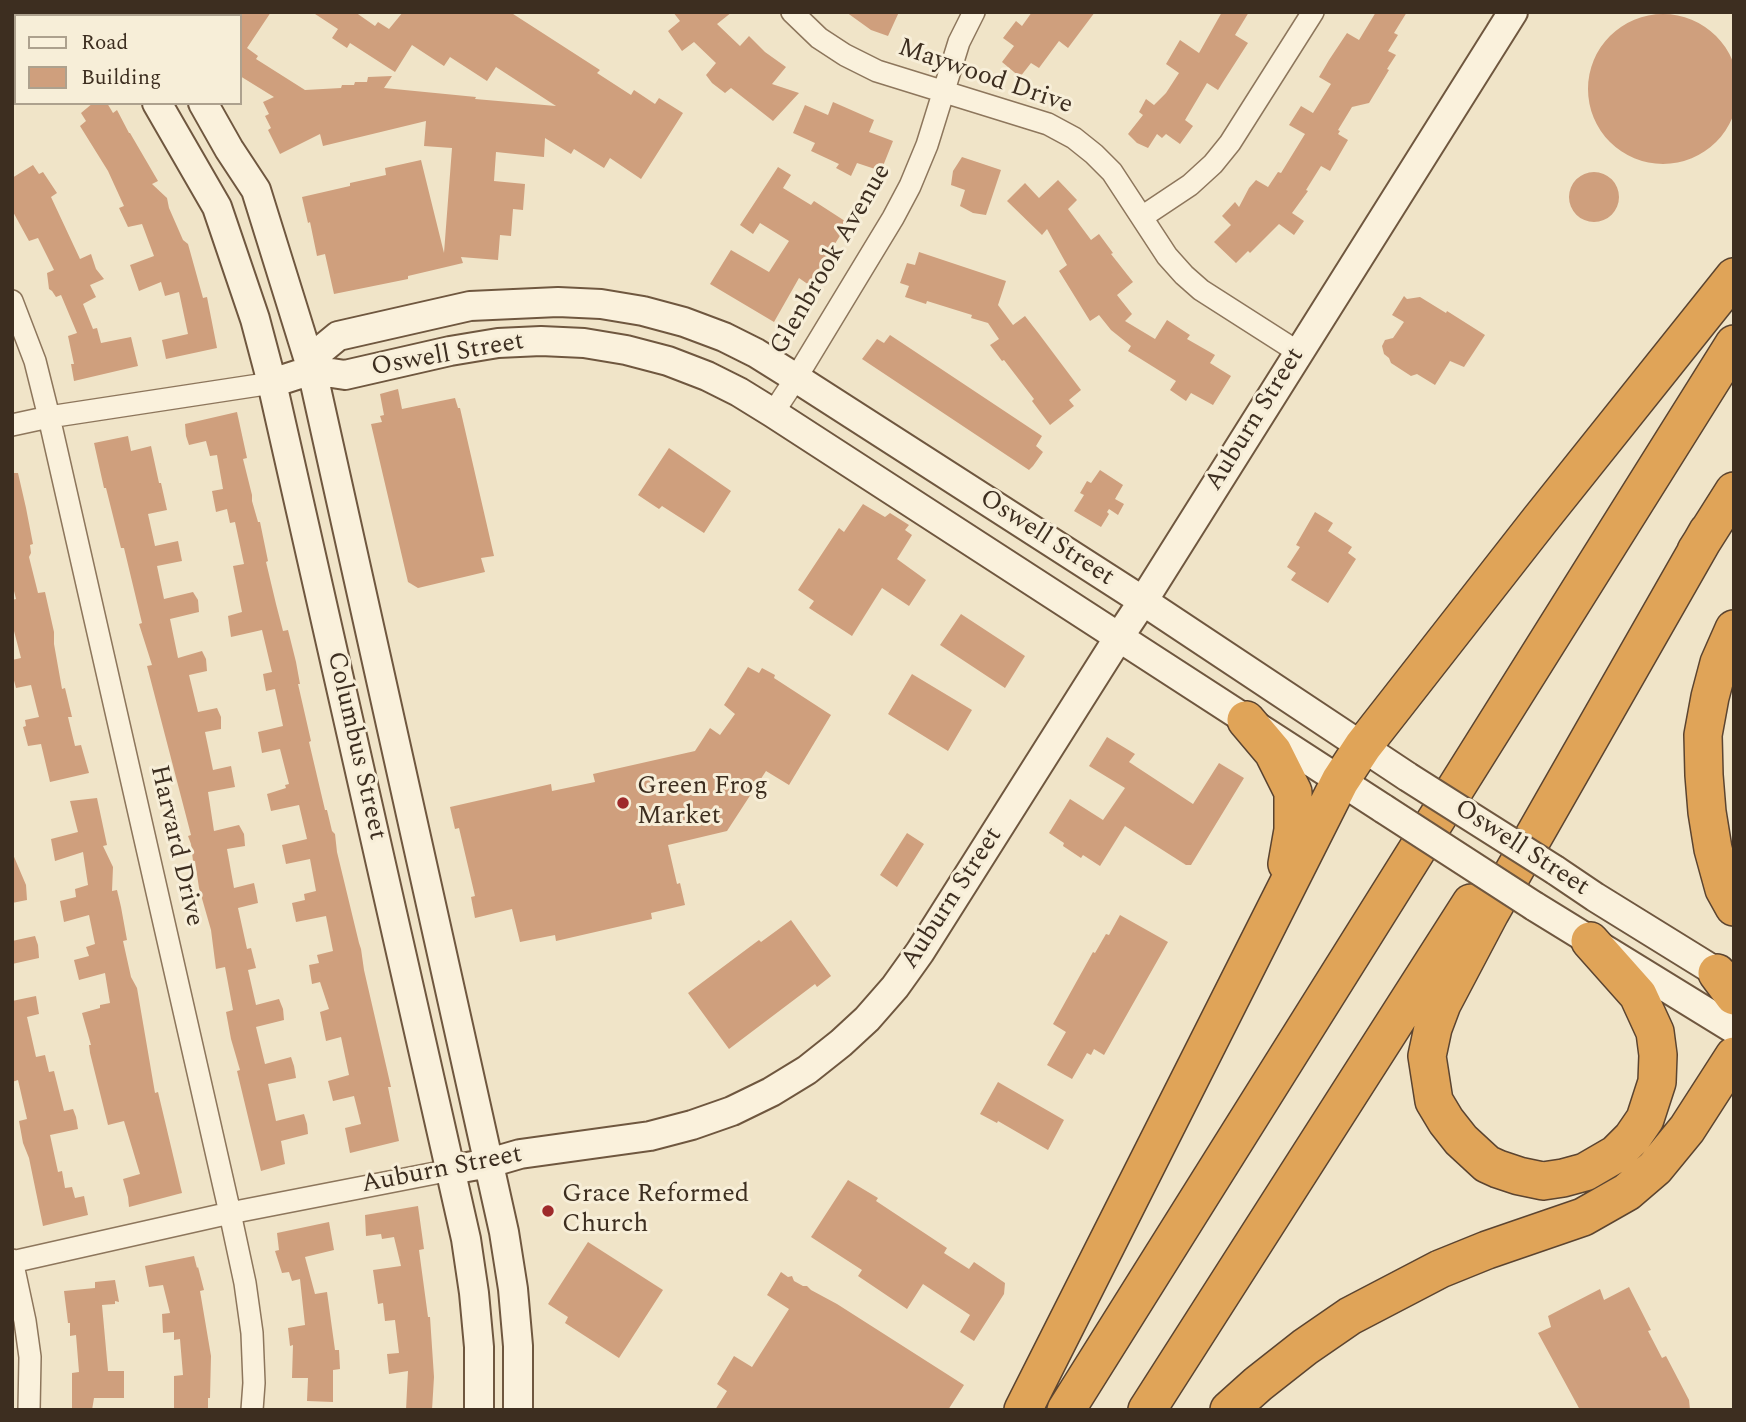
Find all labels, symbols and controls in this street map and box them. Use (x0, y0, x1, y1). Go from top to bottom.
legend (14, 14, 242, 105)
text: Road (81, 27, 128, 59)
street label: Maywood Drive (894, 34, 1076, 122)
text: Building (81, 62, 161, 94)
street label: Glenbrook Avenue (765, 159, 899, 361)
street label: Oswell Street (369, 327, 527, 385)
street label: Auburn Street (1200, 343, 1312, 497)
street label: Oswell Street (973, 484, 1119, 594)
street label: Columbus Street (318, 649, 392, 843)
street label: Harvard Drive (141, 762, 209, 930)
place label: Green Frog Market (637, 772, 768, 834)
street label: Oswell Street (1448, 794, 1594, 904)
marker: Green Frog Market (615, 795, 631, 811)
street label: Auburn Street (896, 822, 1010, 976)
street label: Auburn Street (359, 1140, 525, 1202)
place label: Grace Reformed Church (562, 1180, 749, 1242)
marker: Grace Reformed Church (540, 1203, 556, 1219)

